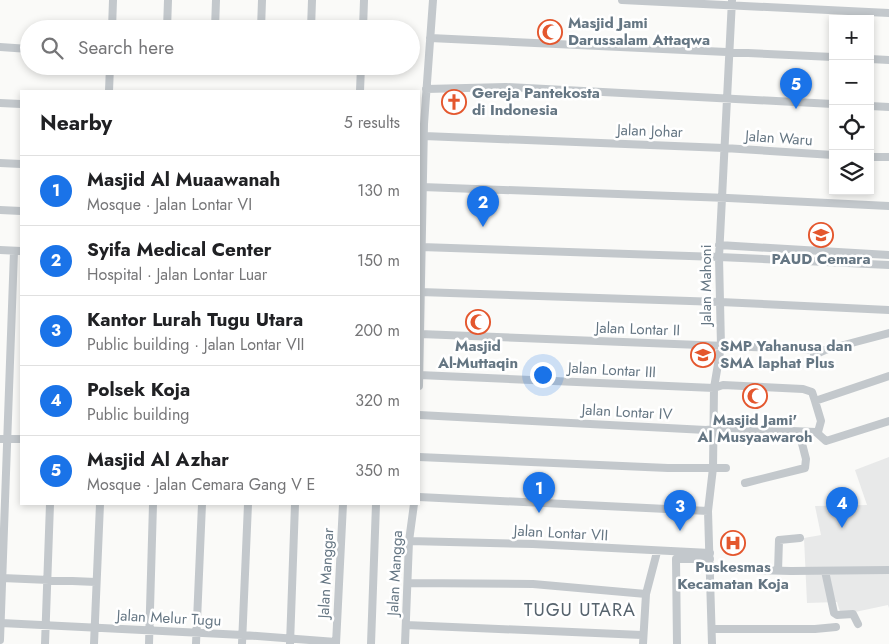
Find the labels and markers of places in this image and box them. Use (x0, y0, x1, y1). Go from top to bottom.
place label: Masjid Jami Darussalam Attaqwa (568, 12, 710, 51)
mosque icon: Masjid Jami Darussalam Attaqwa (537, 19, 563, 45)
pin: 5 (780, 68, 812, 109)
place label: Gereja Pantekosta di Indonesia (472, 82, 600, 121)
church icon: Gereja Pantekosta di Indonesia (441, 89, 467, 115)
pin: 2 (467, 186, 499, 227)
school or university icon: PAUD Cemara (808, 222, 834, 248)
place label: PAUD Cemara (771, 248, 871, 270)
mosque icon: Masjid Al-Muttaqin (465, 309, 491, 335)
place label: Masjid Al-Muttaqin (437, 335, 518, 374)
place label: SMP Yahanusa dan SMA laphat Plus (720, 335, 852, 374)
school or university icon: SMP Yahanusa dan SMA laphat Plus (690, 342, 716, 368)
mosque icon: Masjid Jami' Al Musyaawaroh (742, 383, 768, 409)
place label: Masjid Jami' Al Musyaawaroh (696, 409, 813, 448)
pin: 1 (523, 472, 555, 513)
pin: 4 (826, 487, 858, 528)
pin: 3 (664, 490, 696, 531)
hospital icon: Puskesmas Kecamatan Koja (720, 530, 746, 556)
place label: Puskesmas Kecamatan Koja (677, 556, 789, 595)

